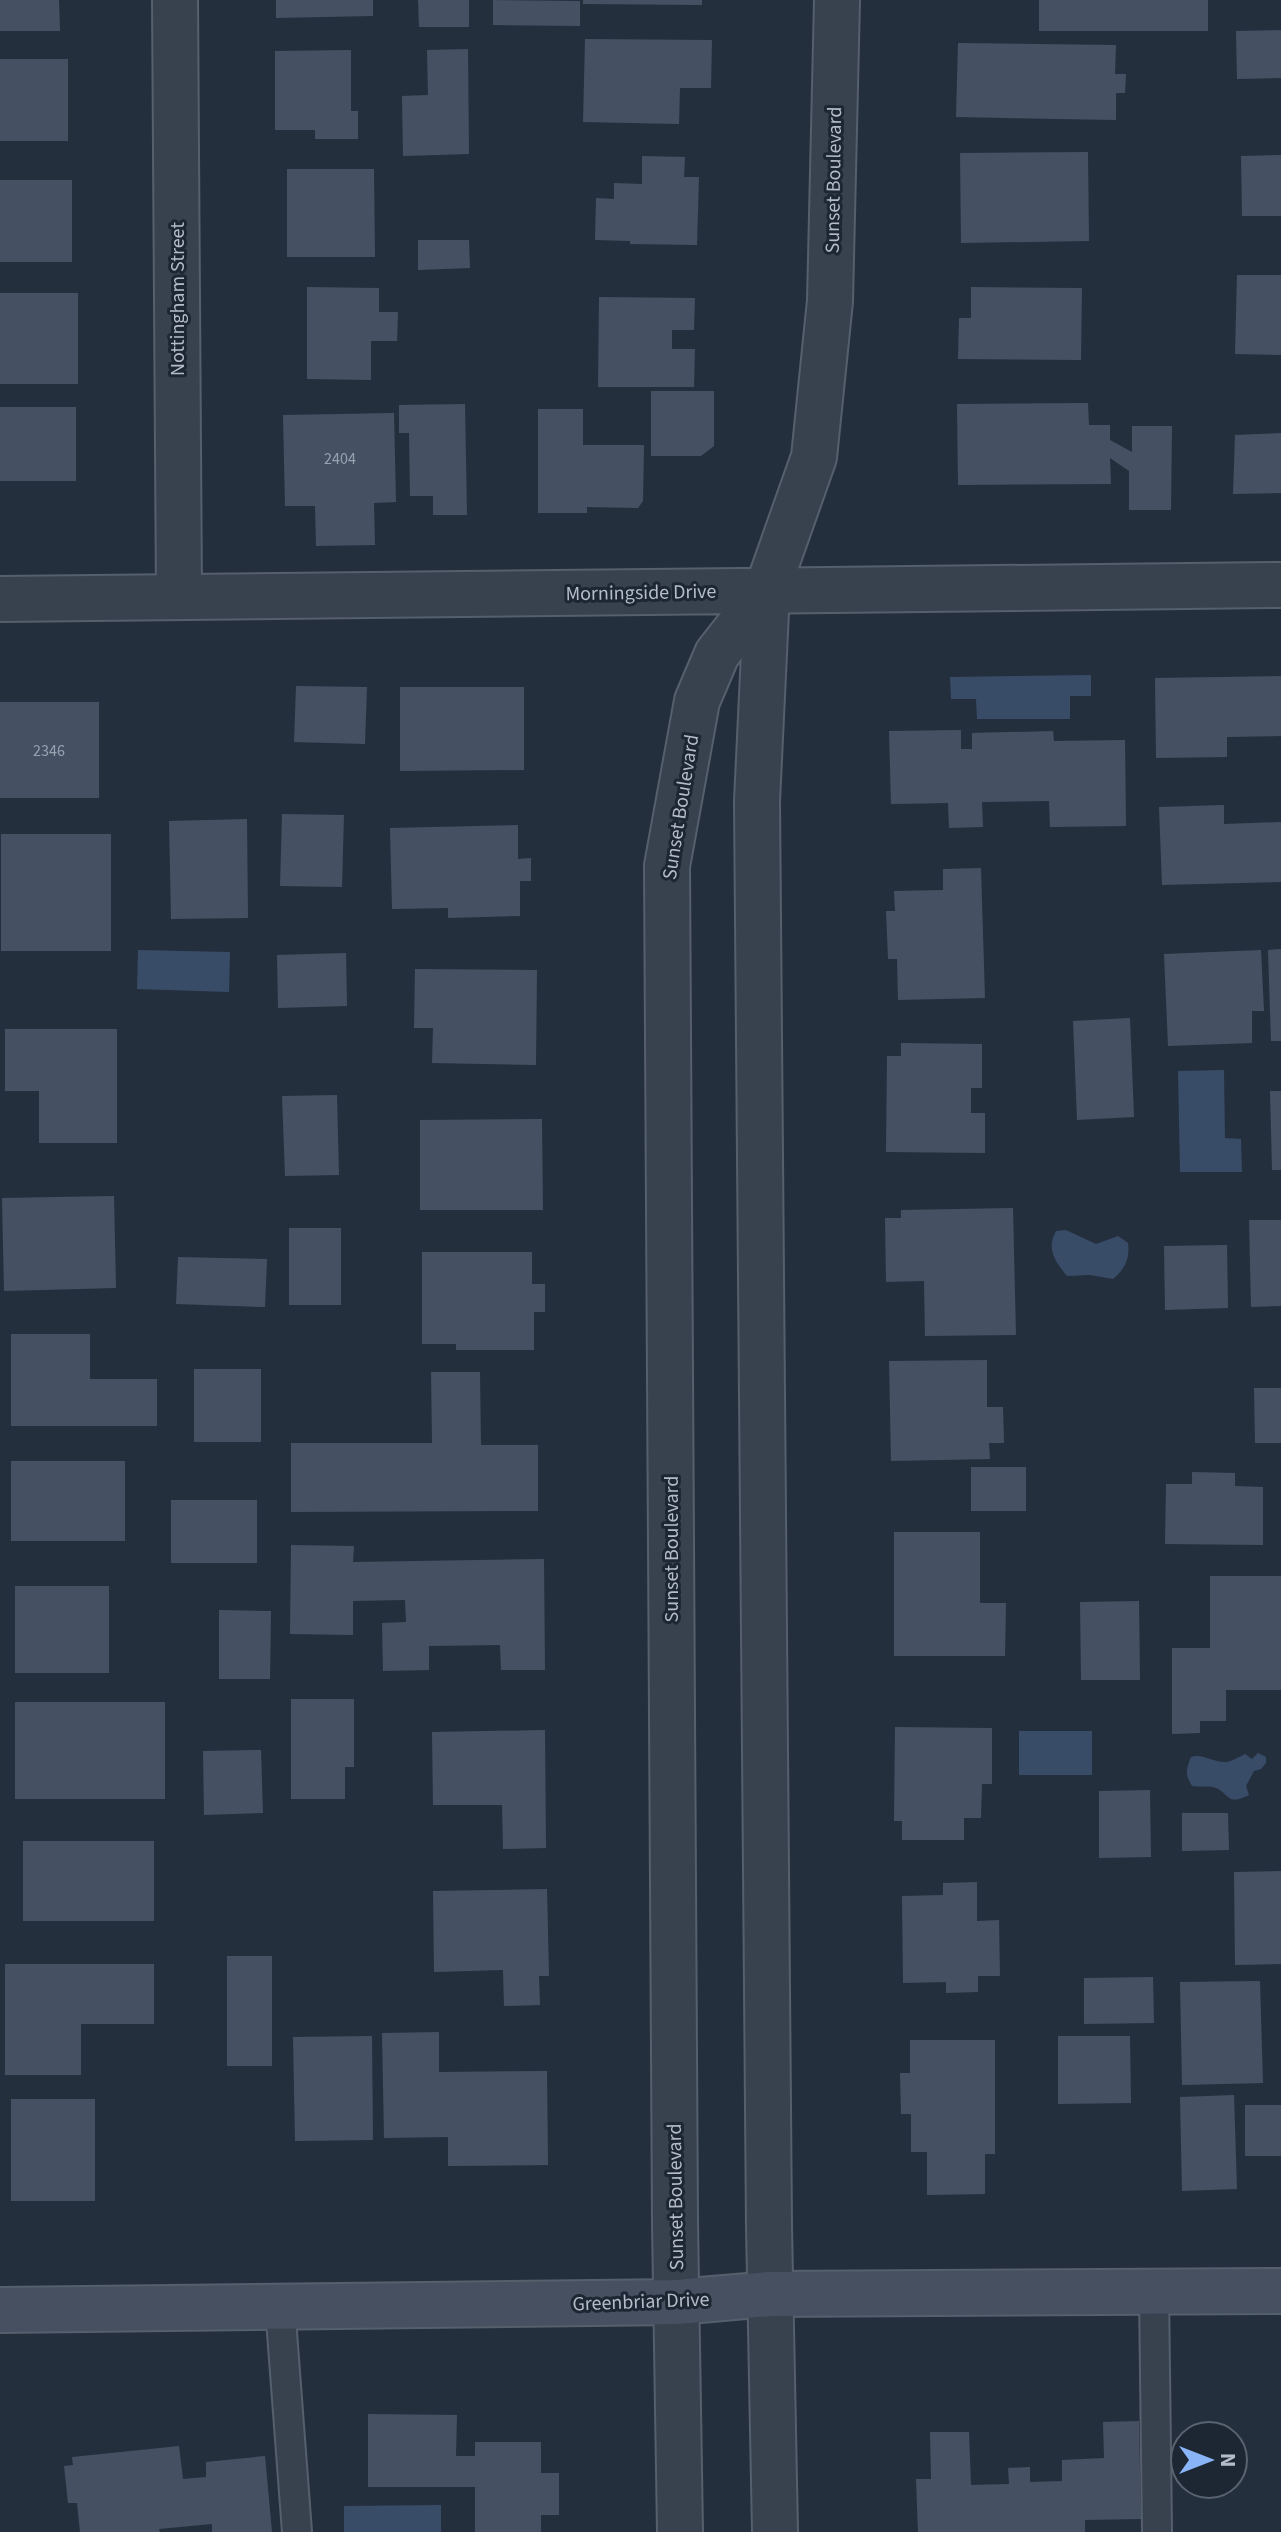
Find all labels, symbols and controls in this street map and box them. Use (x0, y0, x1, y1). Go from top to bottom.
street label: Sunset Boulevard (819, 106, 849, 254)
street label: Nottingham Street (164, 222, 192, 376)
house number: 2404 (324, 448, 356, 470)
street label: Morningside Drive (565, 578, 717, 608)
street label: Sunset Boulevard (656, 732, 706, 882)
house number: 2346 (33, 740, 65, 762)
street label: Sunset Boulevard (658, 1476, 686, 1622)
street label: Sunset Boulevard (661, 2123, 691, 2271)
street label: Greenbriar Drive (572, 2286, 710, 2318)
north arrow (1169, 2420, 1249, 2500)
text: N (1212, 2453, 1244, 2467)

